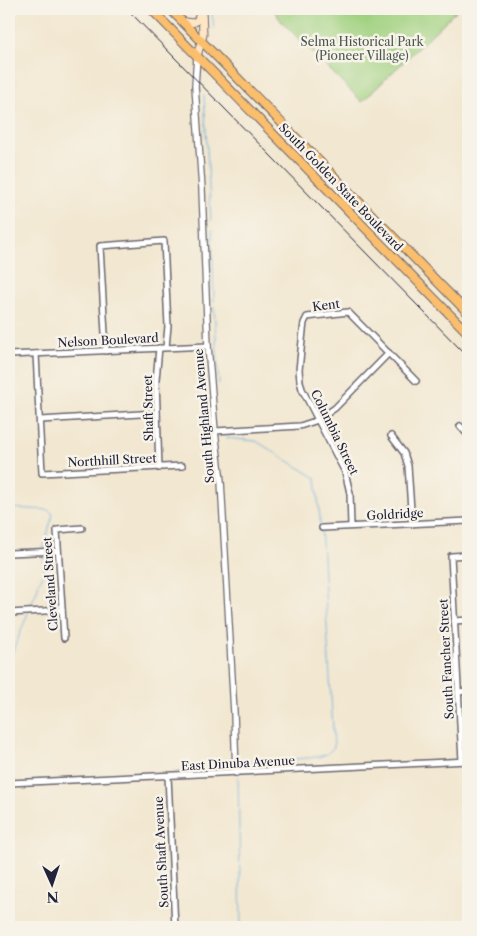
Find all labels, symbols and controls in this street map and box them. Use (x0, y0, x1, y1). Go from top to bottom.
park label: Selma Historical Park (Pioneer Village) (301, 34, 424, 63)
street label: South Golden State Boulevard (276, 120, 407, 255)
street label: Kent (311, 296, 341, 314)
street label: Nelson Boulevard (57, 330, 160, 350)
street label: South Highland Avenue (191, 348, 217, 484)
street label: Shaft Street (140, 374, 156, 441)
street label: Columbia Street (308, 387, 362, 478)
street label: Northhill Street (67, 450, 158, 470)
street label: Goldridge (366, 505, 424, 523)
street label: Cleveland Street (39, 536, 61, 631)
street label: South Fancher Street (435, 598, 457, 720)
street label: East Dinuba Avenue (181, 753, 296, 773)
street label: South Shaft Avenue (151, 796, 171, 908)
north arrow (28, 858, 78, 908)
text: N (46, 888, 59, 906)

